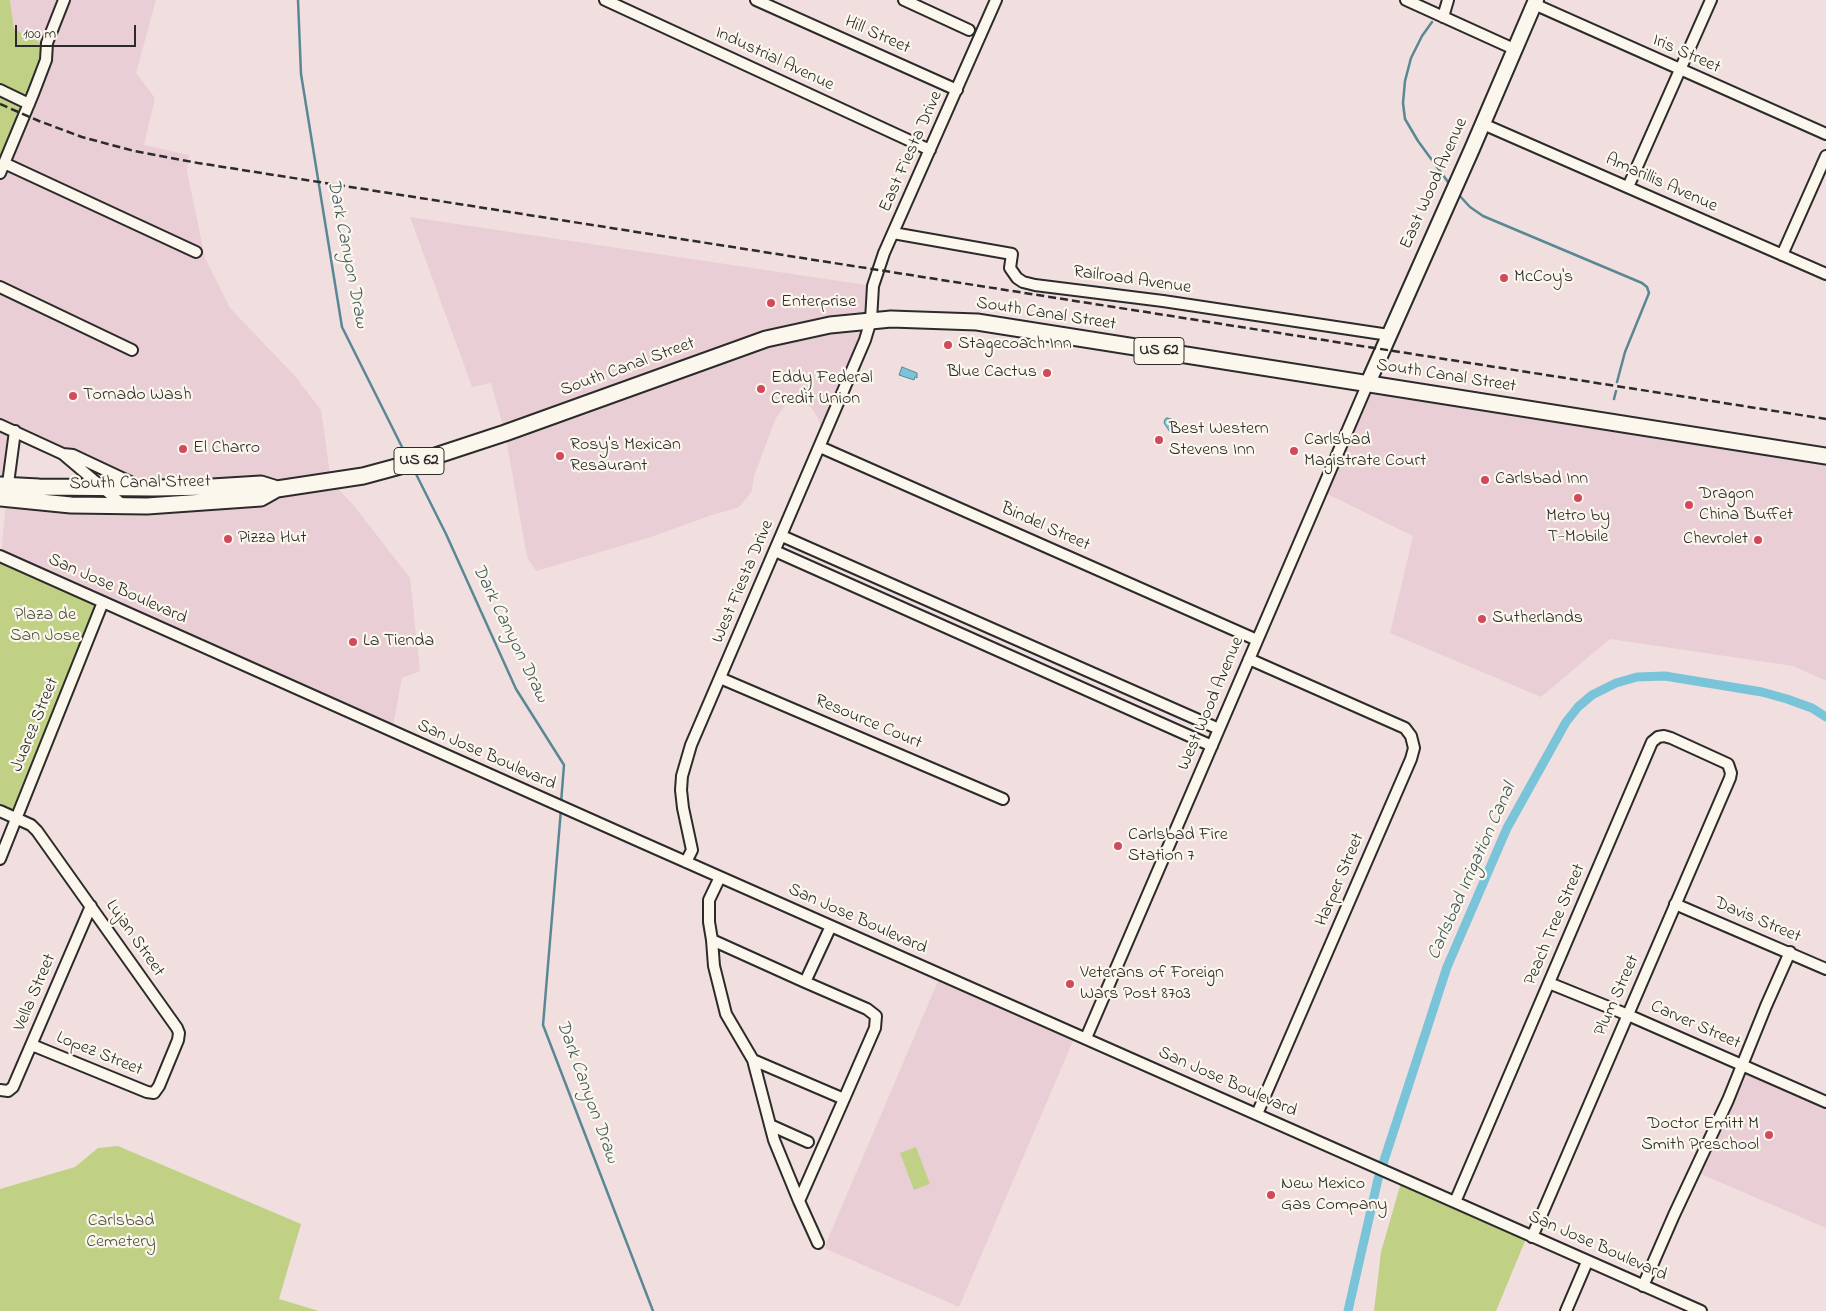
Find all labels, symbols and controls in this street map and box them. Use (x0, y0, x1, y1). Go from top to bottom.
street label: Hill Street (841, 12, 913, 60)
scale bar (18, 15, 139, 47)
text: 100 m (23, 23, 56, 45)
street label: Industrial Avenue (711, 23, 837, 97)
street label: Iris Street (1649, 30, 1723, 80)
street label: East Fiesta Drive (876, 88, 948, 216)
street label: East Wood Avenue (1396, 115, 1474, 253)
street label: Amarillis Avenue (1602, 150, 1720, 218)
water label: Dark Canyon Draw (320, 178, 372, 330)
street label: Railroad Avenue (1072, 262, 1192, 300)
place label: McCoy's (1514, 267, 1573, 289)
marker: McCoy's (1498, 272, 1510, 284)
place label: Enterprise (781, 292, 856, 314)
street label: South Canal Street (975, 293, 1117, 337)
marker: Enterprise (765, 297, 777, 309)
street label: South Canal Street (558, 334, 698, 402)
place label: Stagecoach Inn (958, 334, 1072, 356)
road number: US 62 (1134, 338, 1184, 364)
marker: Stagecoach Inn (942, 339, 954, 351)
street label: South Canal Street (1375, 355, 1517, 399)
place label: Blue Cactus (947, 362, 1037, 384)
marker: Blue Cactus (1041, 367, 1053, 379)
place label: Eddy Federal Credit Union (771, 368, 873, 410)
marker: Eddy Federal Credit Union (755, 383, 767, 395)
place label: Tornado Wash (83, 385, 191, 407)
marker: Tornado Wash (67, 390, 79, 402)
place label: Best Western Stevens Inn (1169, 419, 1269, 462)
place label: Carlsbad Magistrate Court (1304, 430, 1426, 472)
marker: Best Western Stevens Inn (1153, 434, 1165, 446)
place label: Rosy's Mexican Resaurant (570, 435, 681, 478)
place label: El Charro (193, 438, 260, 460)
marker: El Charro (177, 443, 189, 455)
marker: Carlsbad Magistrate Court (1288, 445, 1300, 457)
road number: US 62 (394, 448, 444, 474)
marker: Rosy's Mexican Resaurant (554, 450, 566, 462)
place label: Carlsbad Inn (1495, 469, 1588, 491)
street label: South Canal Street (69, 472, 211, 496)
marker: Carlsbad Inn (1479, 474, 1491, 486)
place label: Dragon China Buffet (1699, 484, 1793, 526)
marker: Metro by T-Mobile (1572, 492, 1584, 504)
street label: Bindel Street (997, 499, 1093, 557)
marker: Dragon China Buffet (1683, 499, 1695, 511)
place label: Metro by T-Mobile (1546, 506, 1610, 548)
street label: West Fiesta Drive (708, 517, 780, 647)
place label: Pizza Hut (238, 528, 307, 550)
place label: Chevrolet (1683, 529, 1748, 551)
marker: Pizza Hut (222, 533, 234, 545)
marker: Chevrolet (1752, 534, 1764, 546)
street label: San Jose Boulevard (44, 550, 190, 630)
water label: Dark Canyon Draw (466, 561, 552, 707)
park label: Plaza de San Jose (10, 605, 80, 648)
place label: Sutherlands (1492, 608, 1583, 630)
marker: Sutherlands (1476, 613, 1488, 625)
place label: La Tienda (363, 631, 434, 653)
street label: West Wood Avenue (1174, 634, 1250, 774)
marker: La Tienda (347, 636, 359, 648)
street label: Juarez Street (7, 675, 65, 775)
street label: Resource Court (811, 691, 925, 755)
street label: San Jose Boulevard (413, 716, 559, 796)
water label: Carlsbad Irrigation Canal (1424, 780, 1522, 964)
place label: Carlsbad Fire Station 7 (1128, 825, 1228, 868)
street label: Harper Street (1312, 830, 1370, 930)
marker: Carlsbad Fire Station 7 (1112, 840, 1124, 852)
street label: Peach Tree Street (1521, 861, 1591, 989)
street label: San Jose Boulevard (784, 880, 930, 960)
street label: Davis Street (1710, 893, 1804, 949)
street label: Lujan Street (100, 896, 168, 982)
street label: Vella Street (10, 951, 62, 1035)
street label: Plum Street (1591, 952, 1645, 1040)
place label: Veterans of Foreign Wars Post 8703 (1080, 963, 1224, 1006)
marker: Veterans of Foreign Wars Post 8703 (1064, 978, 1076, 990)
street label: Carver Street (1647, 997, 1743, 1055)
water label: Dark Canyon Draw (549, 1017, 623, 1167)
street label: Lopez Street (53, 1028, 145, 1082)
street label: San Jose Boulevard (1154, 1043, 1300, 1123)
place label: Doctor Emitt M Smith Preschool (1641, 1114, 1759, 1156)
marker: Doctor Emitt M Smith Preschool (1763, 1129, 1775, 1141)
place label: New Mexico Gas Company (1281, 1174, 1387, 1216)
marker: New Mexico Gas Company (1265, 1189, 1277, 1201)
street label: San Jose Boulevard (1524, 1207, 1670, 1287)
park label: Carlsbad Cemetery (86, 1211, 156, 1254)

